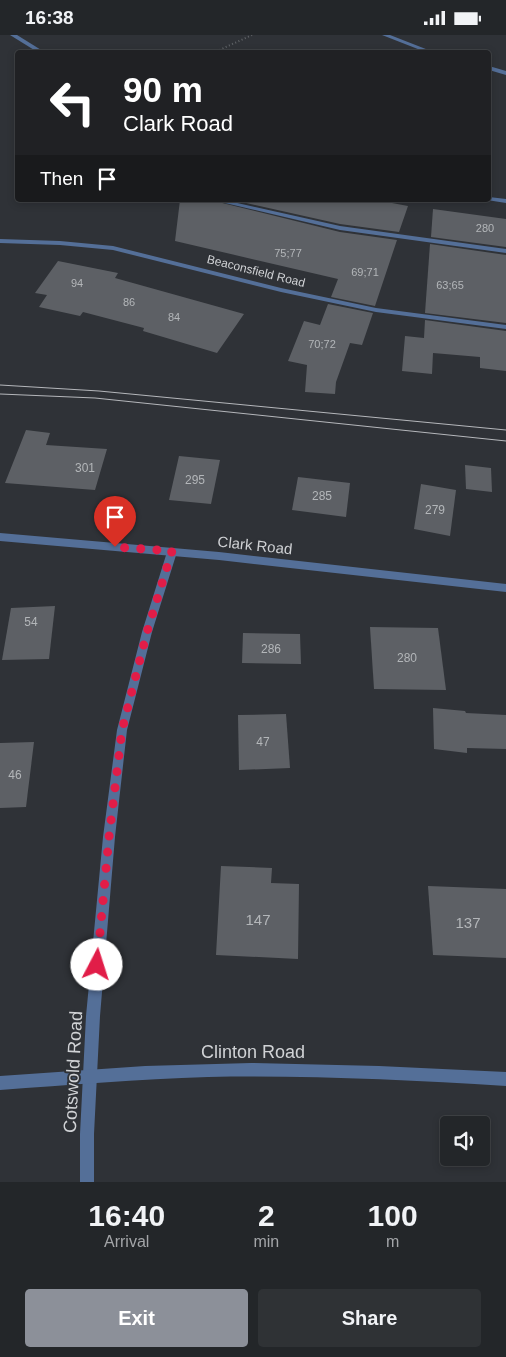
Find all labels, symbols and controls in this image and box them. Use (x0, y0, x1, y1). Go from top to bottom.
text: 16:38 (25, 7, 74, 28)
icon: left (40, 70, 105, 135)
text: 90 m (123, 70, 203, 109)
text: Clark Road (123, 111, 233, 136)
icon: arrive (93, 165, 121, 193)
text: Then (40, 168, 83, 189)
house number: 280 (476, 222, 494, 234)
house number: 75;77 (274, 247, 302, 259)
street label: Beaconsfield Road (205, 252, 307, 290)
house number: 69;71 (351, 266, 379, 278)
house number: 94 (71, 277, 83, 289)
house number: 63;65 (436, 279, 464, 291)
house number: 86 (123, 296, 135, 308)
house number: 84 (168, 311, 180, 323)
house number: 70;72 (308, 338, 336, 350)
house number: 301 (75, 461, 95, 475)
house number: 295 (185, 473, 205, 487)
house number: 285 (312, 489, 332, 503)
pin (94, 496, 136, 547)
icon: arrive (101, 503, 129, 531)
house number: 279 (425, 503, 445, 517)
street label: Clark Road (217, 533, 293, 557)
house number: 54 (24, 615, 38, 629)
house number: 286 (261, 642, 281, 656)
house number: 280 (397, 651, 417, 665)
house number: 47 (256, 735, 270, 749)
house number: 46 (8, 768, 22, 782)
house number: 147 (245, 911, 271, 928)
house number: 137 (455, 914, 481, 931)
position arrow (70, 938, 122, 990)
street label: Cotswold Road (60, 1011, 86, 1133)
street label: Clinton Road (201, 1042, 305, 1062)
map controls (440, 1116, 490, 1166)
button: sound (440, 1116, 490, 1166)
text: 16:40 (88, 1199, 165, 1232)
text: 2 (258, 1199, 275, 1232)
text: 100 (368, 1199, 418, 1232)
text: Arrival (104, 1233, 149, 1250)
text: min (253, 1233, 279, 1250)
text: m (386, 1233, 399, 1250)
button: Exit (25, 1289, 248, 1347)
button: Share (258, 1289, 481, 1347)

